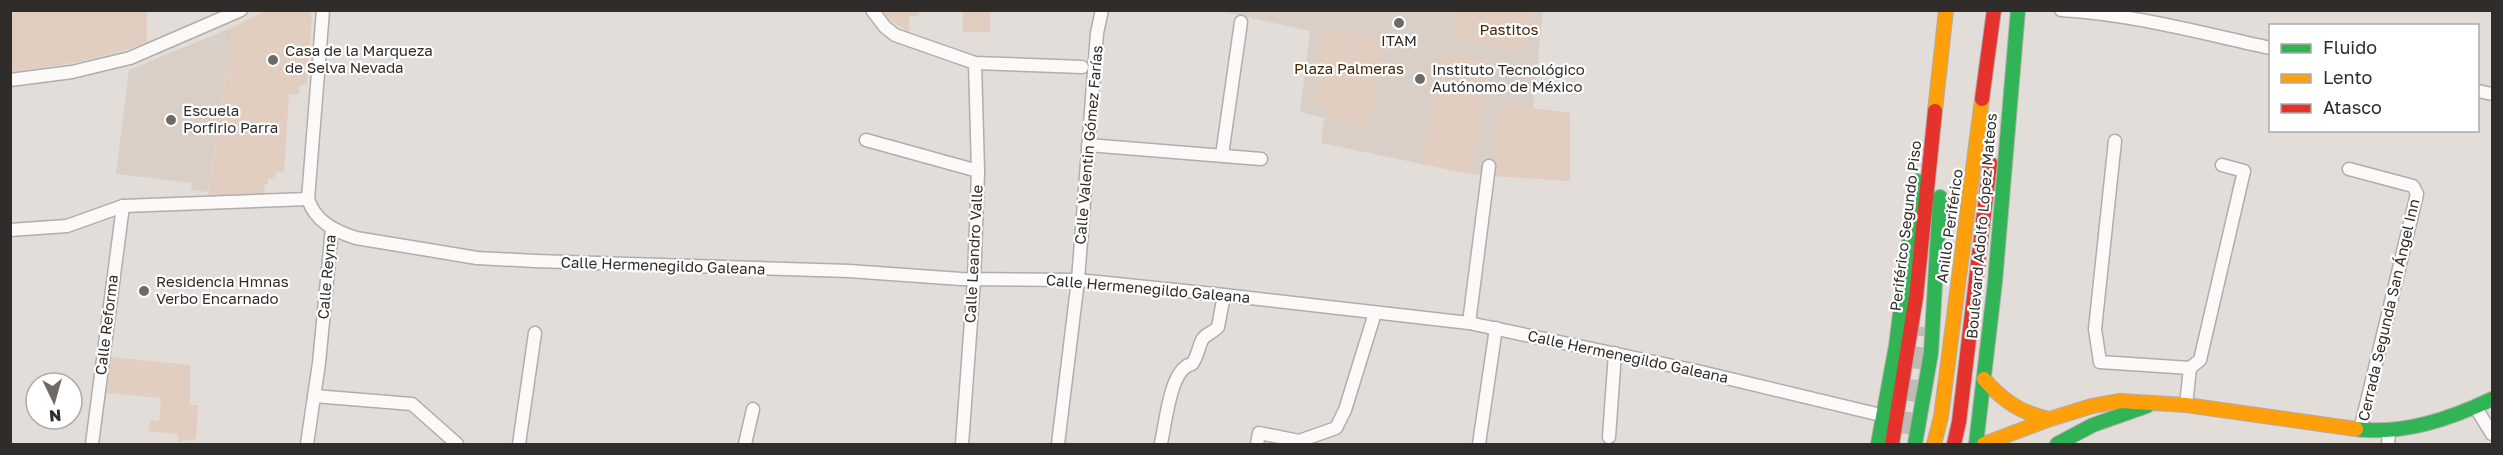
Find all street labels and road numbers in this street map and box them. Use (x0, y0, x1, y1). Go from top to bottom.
street label: Calle Valentin Gómez Farías (1070, 44, 1106, 245)
street label: Boulevard Adolfo López Mateos (1962, 112, 2000, 340)
street label: Periférico Segundo Piso (1886, 140, 1924, 312)
street label: Anillo Periférico (1932, 168, 1966, 284)
street label: Calle Leandro Valle (960, 184, 986, 324)
street label: Cerrada Segunda San Ángel Inn (2354, 197, 2422, 423)
street label: Calle Reyna (313, 234, 339, 320)
street label: Calle Hermenegildo Galeana (560, 252, 766, 278)
street label: Calle Hermenegildo Galeana (1045, 270, 1251, 306)
street label: Calle Reforma (91, 274, 121, 376)
street label: Calle Hermenegildo Galeana (1526, 326, 1730, 386)

